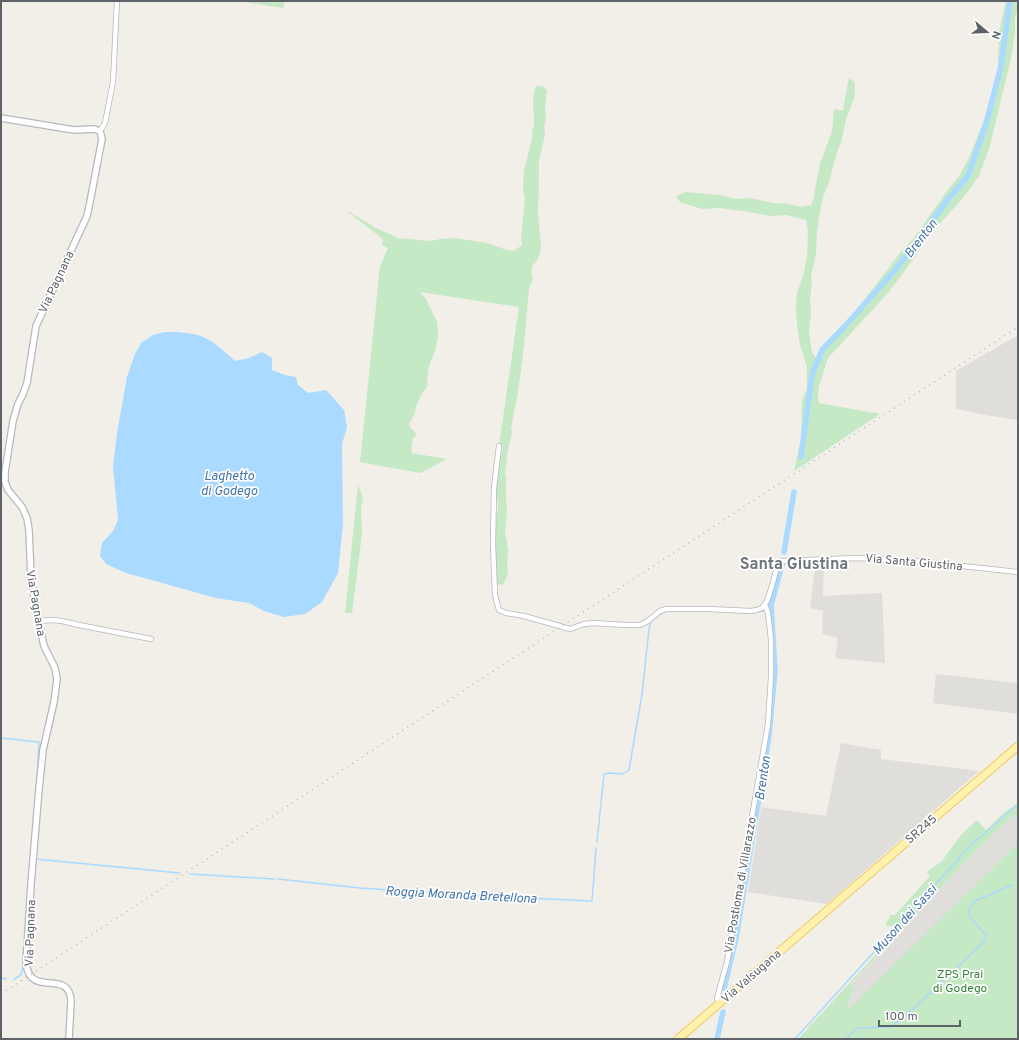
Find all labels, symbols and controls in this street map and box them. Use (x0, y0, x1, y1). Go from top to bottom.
north arrow (967, 12, 1007, 52)
text: N (988, 29, 1003, 41)
water label: Brenton (901, 217, 942, 262)
street label: Via Pagnana (35, 249, 78, 316)
water label: Laghetto di Godego (201, 469, 257, 500)
street label: Via Santa Giustina (864, 551, 963, 575)
district label: Santa Giustina (740, 555, 848, 575)
street label: Via Pagnana (21, 569, 49, 638)
water label: Brenton (753, 755, 775, 802)
street label: SR245 (902, 812, 941, 848)
street label: Via Postioma di Villarazzo (721, 815, 761, 955)
water label: Muson dei Sassi (870, 881, 942, 959)
water label: Roggia Moranda Bretellona (385, 884, 537, 908)
street label: Via Pagnana (22, 899, 40, 967)
street label: Via Valsugana (718, 946, 785, 1007)
park label: ZPS Prai di Godego (933, 967, 988, 997)
scale bar (879, 1002, 960, 1028)
text: 100 m (885, 1009, 918, 1025)

